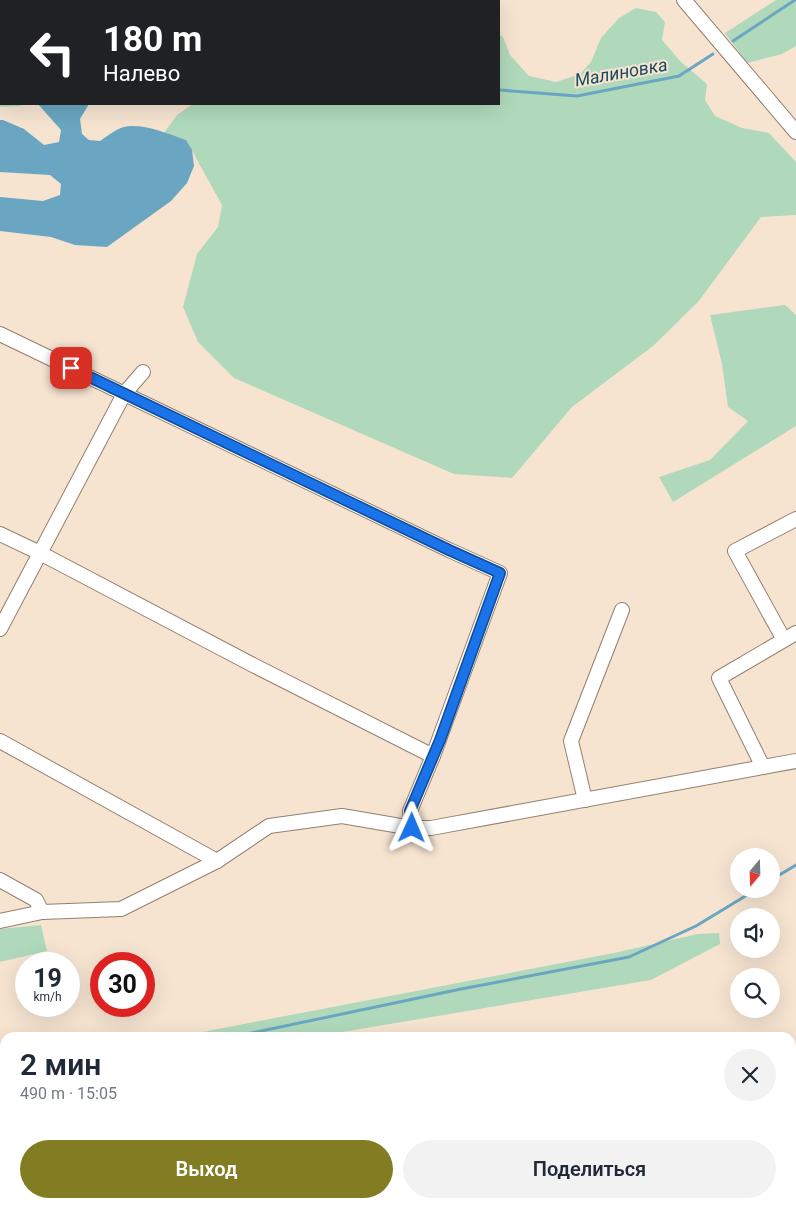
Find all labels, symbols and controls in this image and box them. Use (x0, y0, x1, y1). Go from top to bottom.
text: 180 m (103, 19, 202, 60)
icon: left (20, 20, 85, 85)
water label: Малиновка (573, 54, 669, 90)
text: Налево (103, 61, 180, 86)
pin (50, 347, 92, 389)
icon: arrive (57, 354, 85, 382)
position arrow (385, 801, 437, 853)
north arrow (730, 848, 780, 898)
map controls (730, 848, 780, 1018)
button: sound (730, 908, 780, 958)
speed limit sign: 30 (90, 952, 155, 1017)
text: 19 (33, 964, 62, 993)
button: search (730, 968, 780, 1018)
text: km/h (33, 990, 62, 1004)
text: 2 мин (20, 1047, 101, 1082)
button: close (724, 1049, 776, 1101)
text: 490 m · 15:05 (20, 1084, 117, 1103)
button: Выход (20, 1140, 393, 1198)
button: Поделиться (403, 1140, 776, 1198)

